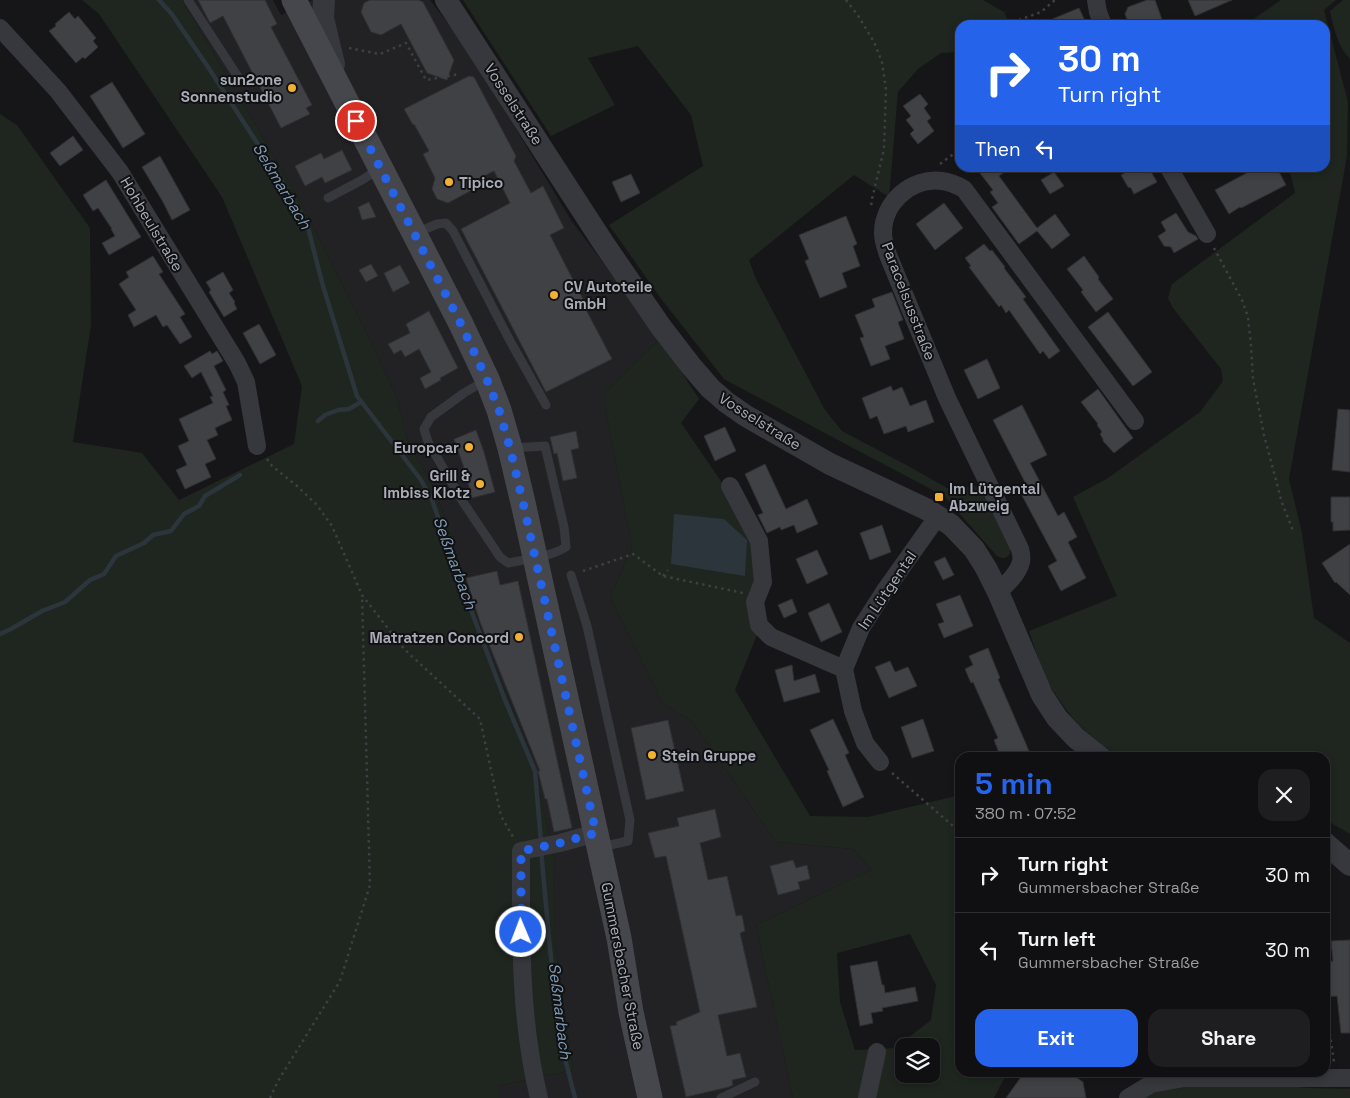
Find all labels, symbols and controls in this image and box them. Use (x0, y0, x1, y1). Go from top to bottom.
text: 30 m (1058, 37, 1141, 81)
icon: right (975, 40, 1040, 105)
street label: Vosselstraße (481, 60, 547, 148)
place label: sun2one Sonnenstudio (181, 70, 282, 106)
text: Turn right (1058, 80, 1161, 108)
marker: sun2one Sonnenstudio (286, 82, 298, 94)
pin (335, 100, 377, 142)
icon: arrive (342, 107, 370, 135)
icon: left (1031, 135, 1059, 163)
text: Then (975, 137, 1021, 162)
water label: Seßmarbach (248, 139, 317, 234)
street label: Hohbeulstraße (116, 173, 188, 275)
place label: Tipico (459, 173, 503, 192)
marker: Tipico (443, 176, 455, 188)
street label: Paracelsusstraße (878, 239, 940, 363)
place label: CV Autoteile GmbH (564, 277, 653, 313)
marker: CV Autoteile GmbH (548, 289, 560, 301)
street label: Vosselstraße (715, 388, 805, 454)
place label: Europcar (394, 438, 459, 457)
marker: Europcar (463, 441, 475, 453)
place label: Grill & Imbiss Klotz (383, 466, 470, 502)
marker: Grill & Imbiss Klotz (474, 478, 486, 490)
place label: Im Lütgental Abzweig (949, 479, 1040, 515)
marker: Im Lütgental Abzweig (933, 491, 945, 503)
water label: Seßmarbach (429, 514, 482, 613)
street label: Im Lütgental (854, 547, 920, 633)
place label: Matratzen Concord (369, 628, 509, 647)
marker: Matratzen Concord (513, 631, 525, 643)
place label: Stein Gruppe (662, 746, 757, 765)
marker: Stein Gruppe (646, 749, 658, 761)
text: 5 min (975, 764, 1053, 803)
button: close (1258, 769, 1310, 821)
text: 380 m · 07:52 (975, 803, 1076, 824)
text: Turn right (1018, 852, 1108, 877)
icon: right (975, 861, 1003, 889)
text: 30 m (1265, 863, 1310, 888)
text: Gummersbacher Straße (1018, 877, 1200, 898)
street label: Gummersbacher Straße (597, 881, 649, 1051)
position arrow (494, 905, 546, 957)
text: Turn left (1018, 927, 1096, 952)
icon: left (975, 936, 1003, 964)
text: 30 m (1265, 938, 1310, 963)
text: Gummersbacher Straße (1018, 952, 1200, 973)
water label: Seßmarbach (544, 962, 576, 1062)
button: Exit (975, 1009, 1138, 1067)
button: Share (1148, 1009, 1310, 1067)
map controls (895, 1038, 940, 1083)
button: layers (895, 1038, 940, 1083)

